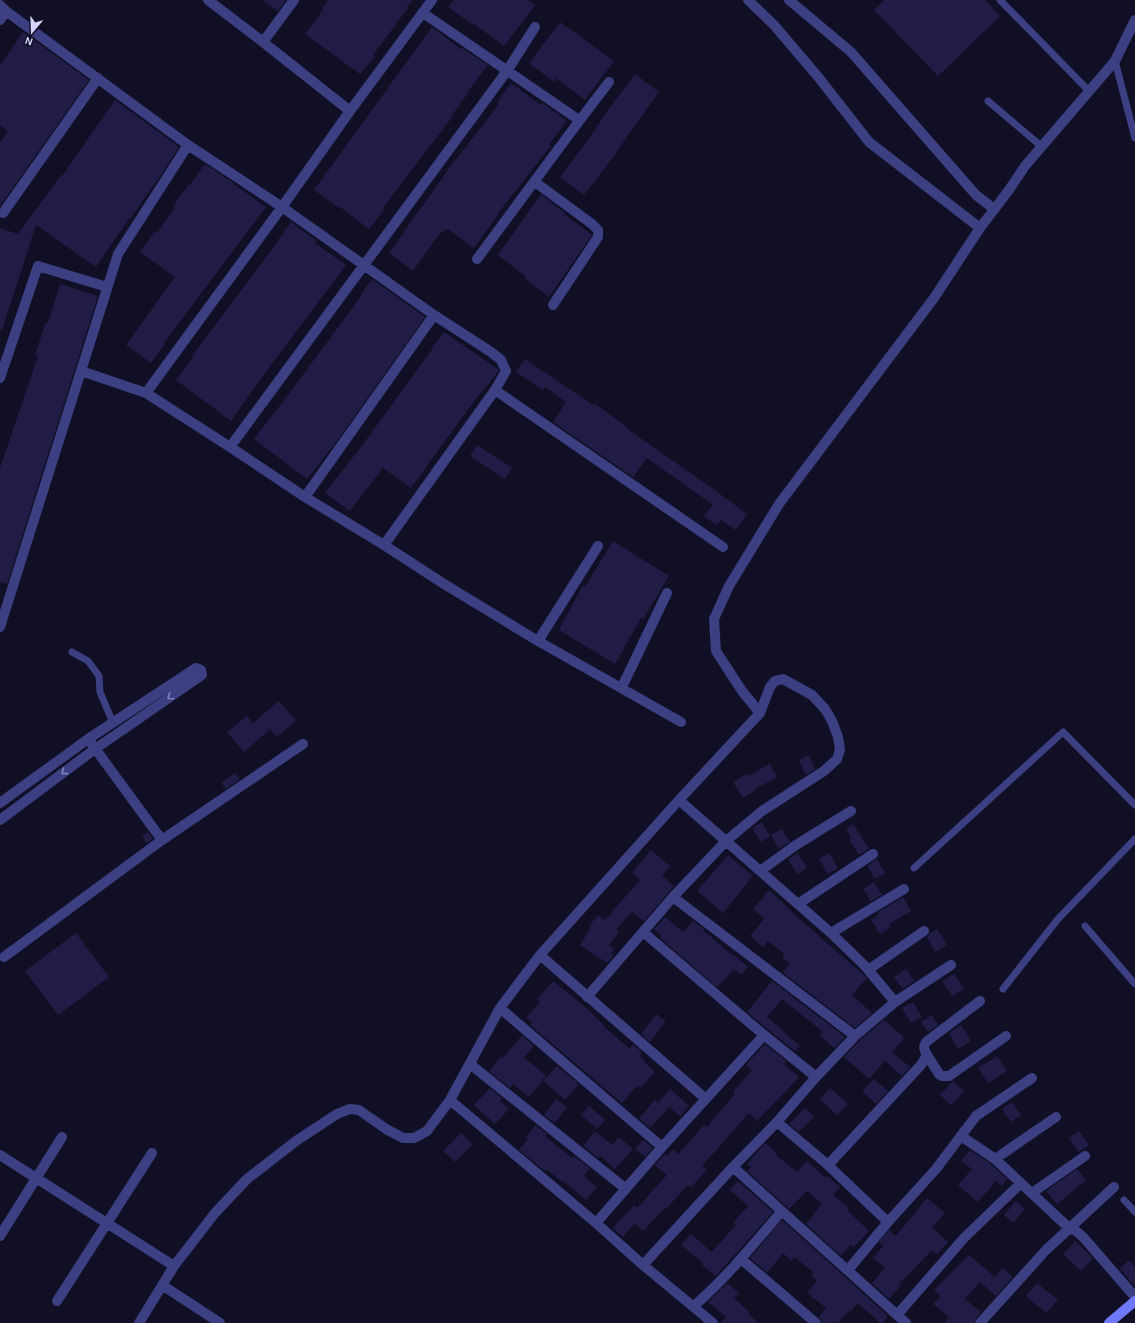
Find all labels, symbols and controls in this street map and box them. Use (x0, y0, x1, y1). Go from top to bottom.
north arrow (12, 12, 52, 52)
text: N (23, 34, 35, 48)
one-way arrow (167, 692, 174, 700)
one-way arrow (61, 767, 68, 774)

